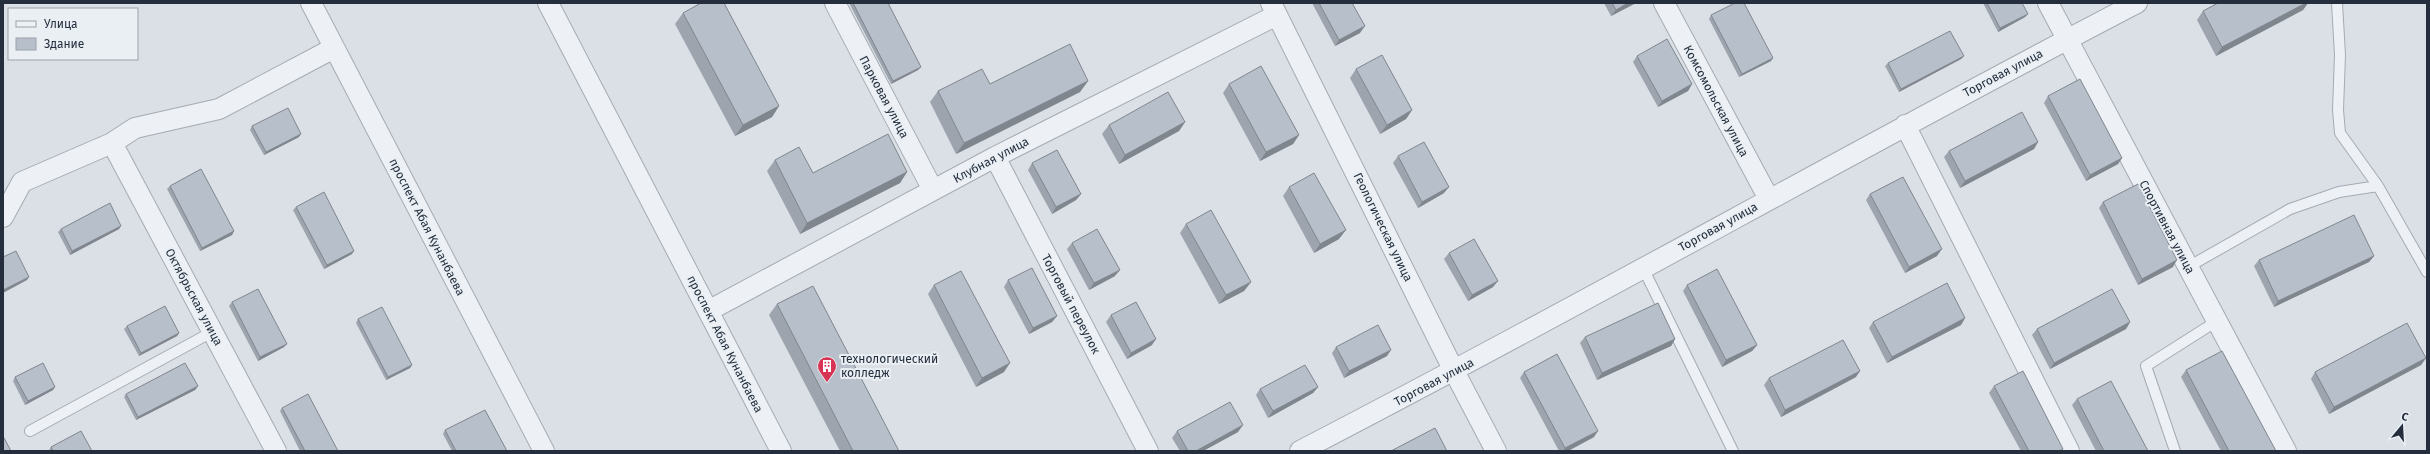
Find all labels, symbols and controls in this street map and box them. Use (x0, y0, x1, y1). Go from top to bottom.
legend (8, 8, 138, 60)
text: Улица (44, 17, 78, 31)
text: Здание (44, 37, 84, 51)
street label: Комсомольская улица (1681, 43, 1751, 159)
street label: Торговая улица (1961, 46, 2045, 100)
street label: Парковая улица (856, 53, 912, 141)
street label: Клубная улица (951, 134, 1031, 186)
street label: проспект Абая Кунанбаева (386, 156, 468, 298)
street label: Геологическая улица (1351, 170, 1415, 284)
street label: Спортивная улица (2136, 178, 2198, 276)
street label: Торговая улица (1676, 200, 1760, 254)
street label: Октябрьская улица (162, 246, 226, 348)
street label: Торговый переулок (1039, 252, 1104, 357)
street label: проспект Абая Кунанбаева (684, 273, 766, 415)
place label: технологический колледж (841, 352, 938, 380)
building icon: технологический колледж (816, 355, 838, 383)
street label: Торговая улица (1392, 355, 1476, 409)
north arrow (2382, 406, 2422, 446)
text: С (2400, 410, 2411, 424)

